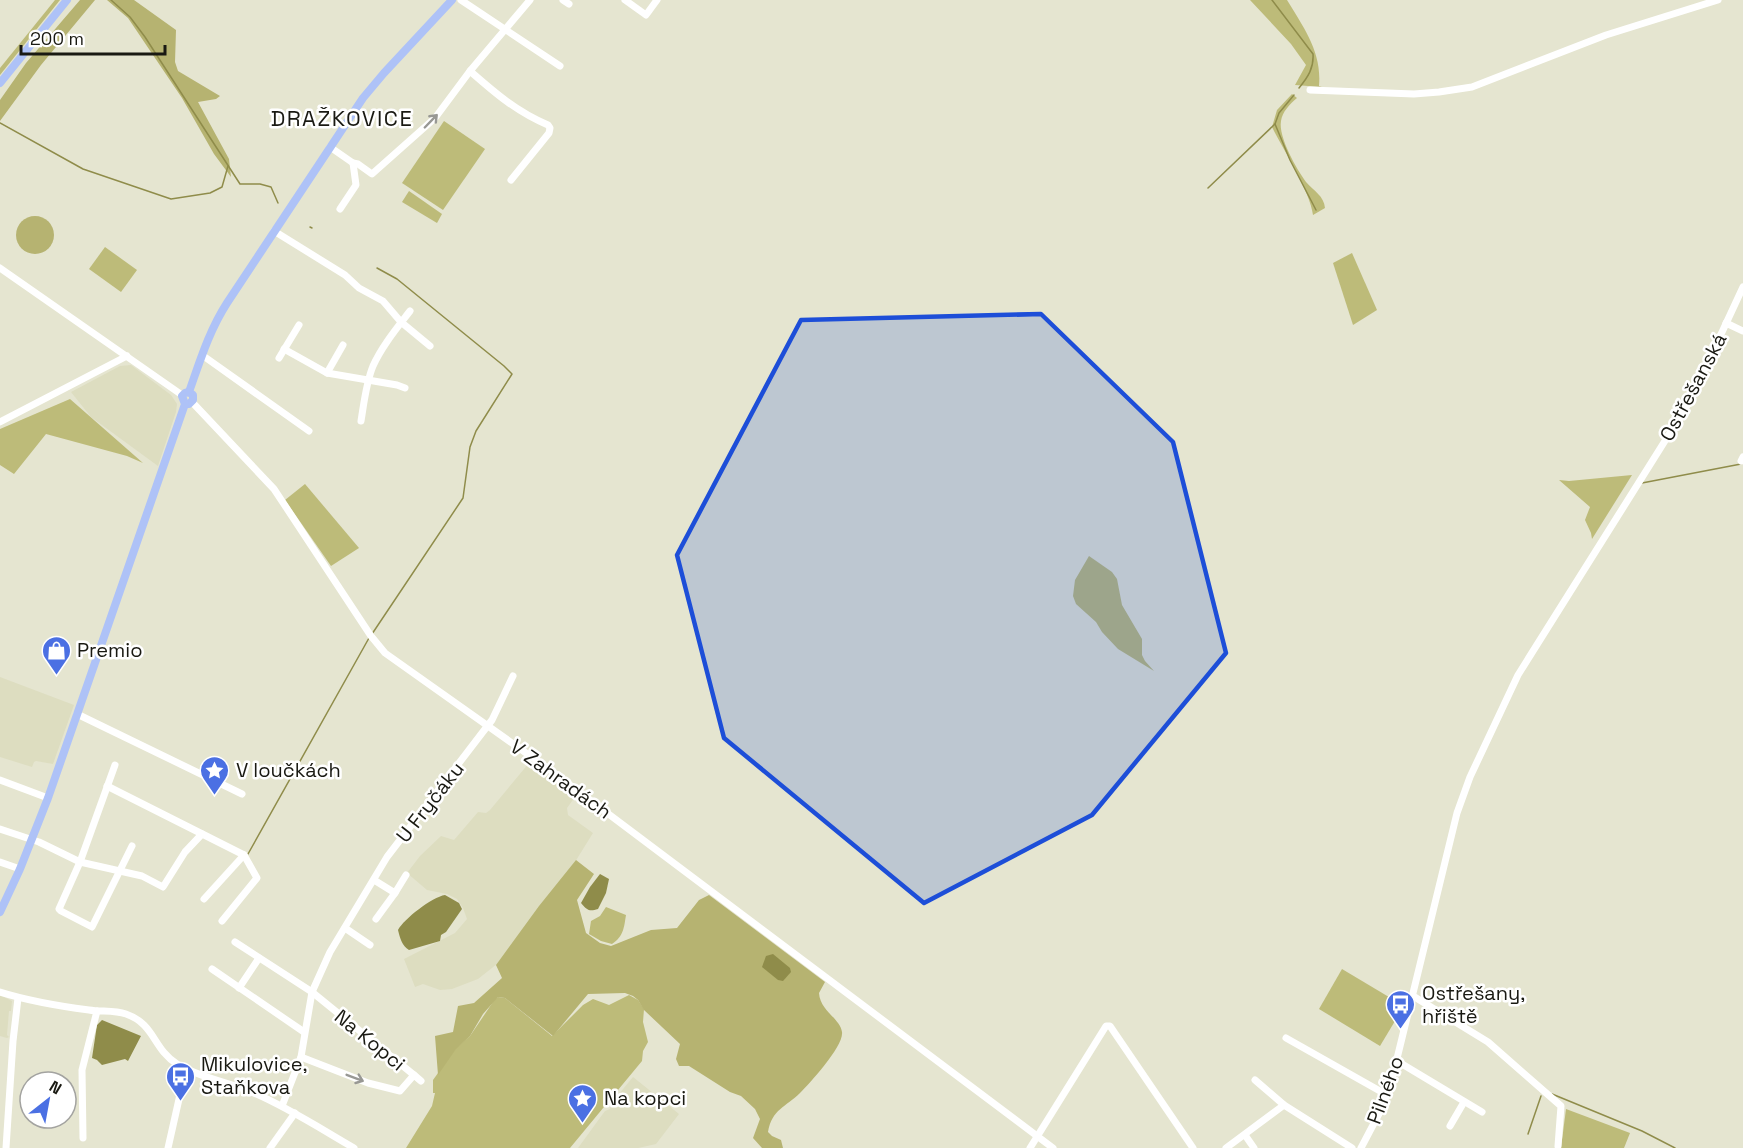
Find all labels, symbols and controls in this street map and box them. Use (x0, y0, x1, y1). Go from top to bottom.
scale bar (21, 18, 165, 56)
text: 200 m (30, 27, 84, 50)
district label: DRAŽKOVICE (271, 104, 413, 132)
one-way arrow (424, 113, 439, 128)
street label: Ostřešanská (1654, 328, 1732, 446)
shop icon: Premio (40, 634, 72, 676)
place label: Premio (77, 637, 143, 663)
street label: V Zahradách (505, 733, 617, 825)
place icon: V loučkách (199, 754, 231, 796)
street label: U Fryčáku (390, 756, 470, 848)
place label: V loučkách (236, 757, 341, 783)
place label: Ostřešany, hřiště (1422, 980, 1525, 1029)
bus stop icon: Ostřešany, hřiště (1385, 988, 1417, 1030)
street label: Na Kopci (329, 1004, 411, 1076)
place label: Mikulovice, Staňkova (201, 1051, 307, 1100)
street label: Pilného (1361, 1052, 1409, 1128)
bus stop icon: Mikulovice, Staňkova (164, 1060, 196, 1102)
north arrow (18, 1070, 78, 1130)
one-way arrow (345, 1073, 364, 1084)
text: N (45, 1076, 65, 1099)
place icon: Na kopci (567, 1082, 599, 1124)
place label: Na kopci (604, 1085, 686, 1111)

